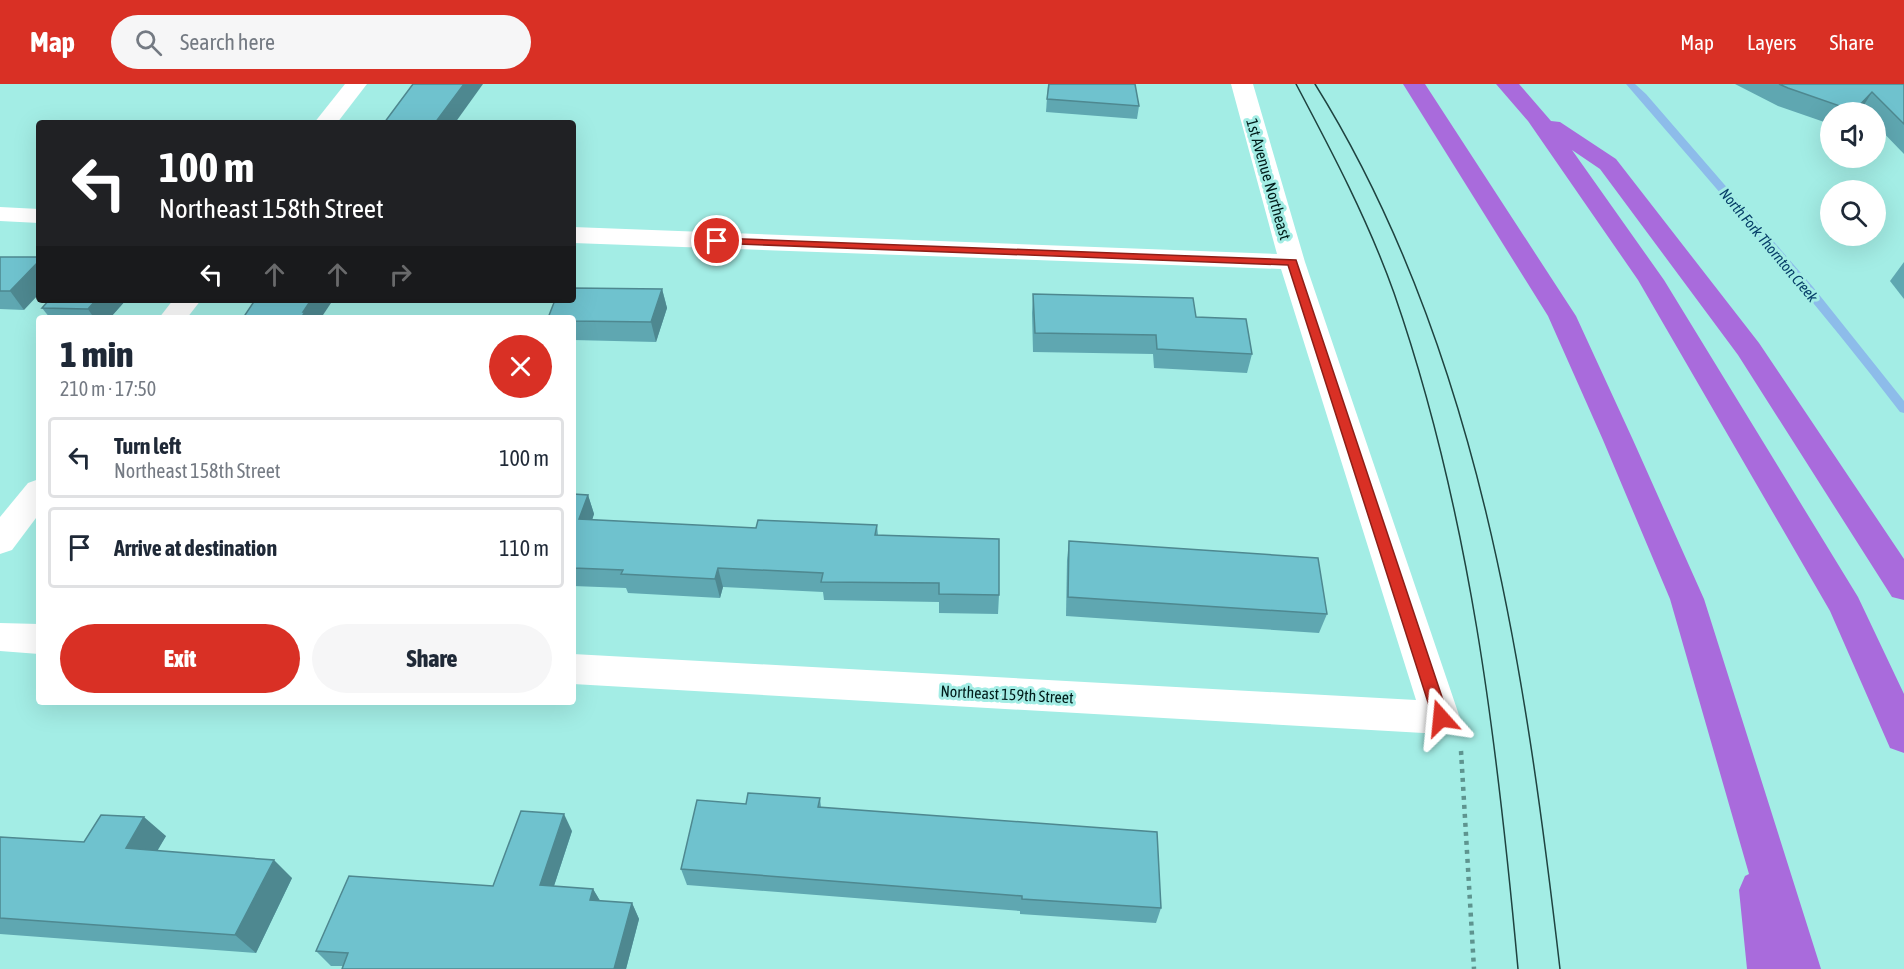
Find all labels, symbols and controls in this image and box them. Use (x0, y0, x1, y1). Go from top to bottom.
search box (111, 15, 531, 69)
text: Map (30, 26, 75, 58)
icon: search (132, 26, 165, 59)
text: Search here (180, 29, 275, 55)
text: Map (1680, 30, 1714, 54)
text: Layers (1747, 30, 1797, 54)
text: Share (1830, 30, 1874, 54)
map controls (1820, 102, 1886, 246)
button: sound (1820, 102, 1886, 168)
street label: 1st Avenue Northeast (1243, 116, 1295, 242)
text: 100 m (159, 143, 254, 191)
icon: left (60, 144, 138, 222)
button: search (1820, 180, 1886, 246)
water label: North Fork Thornton Creek (1716, 185, 1822, 306)
text: Northeast 158th Street (159, 193, 384, 224)
pin (691, 215, 742, 266)
icon: arrive (700, 224, 733, 257)
icon: left (195, 258, 228, 291)
icon: ahead (258, 258, 291, 291)
icon: ahead (321, 258, 354, 291)
icon: right (384, 258, 417, 291)
text: 1 min (60, 333, 134, 375)
button: close (489, 335, 552, 398)
text: 210 m · 17:50 (60, 377, 156, 400)
text: Turn left (114, 433, 181, 459)
icon: left (63, 441, 96, 474)
text: 100 m (499, 445, 549, 471)
text: Northeast 158th Street (114, 459, 281, 482)
icon: arrive (63, 531, 96, 564)
text: Arrive at destination (114, 535, 277, 561)
text: 110 m (499, 535, 549, 561)
button: Exit (60, 624, 300, 693)
button: Share (312, 624, 552, 693)
street label: Northeast 159th Street (940, 682, 1074, 706)
position arrow (1409, 686, 1473, 750)

